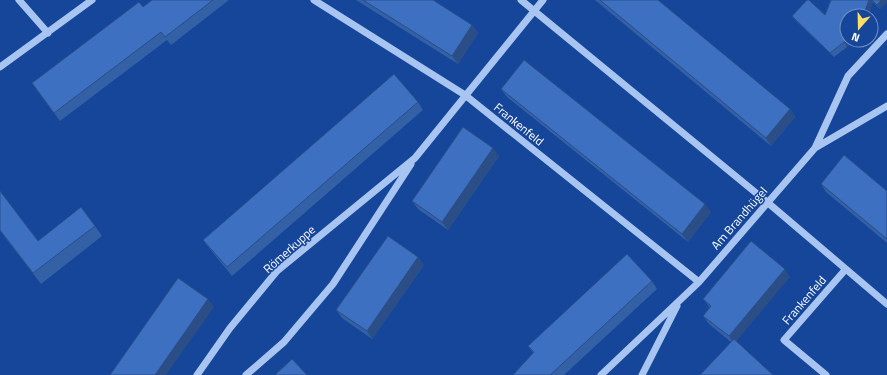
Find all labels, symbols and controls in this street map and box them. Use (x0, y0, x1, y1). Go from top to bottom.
north arrow (839, 8, 879, 48)
text: N (849, 29, 862, 46)
street label: Frankenfeld (490, 98, 548, 150)
street label: Am Brandhügel (706, 182, 772, 254)
street label: Römerkuppe (259, 220, 319, 278)
street label: Frankenfeld (777, 271, 831, 329)

